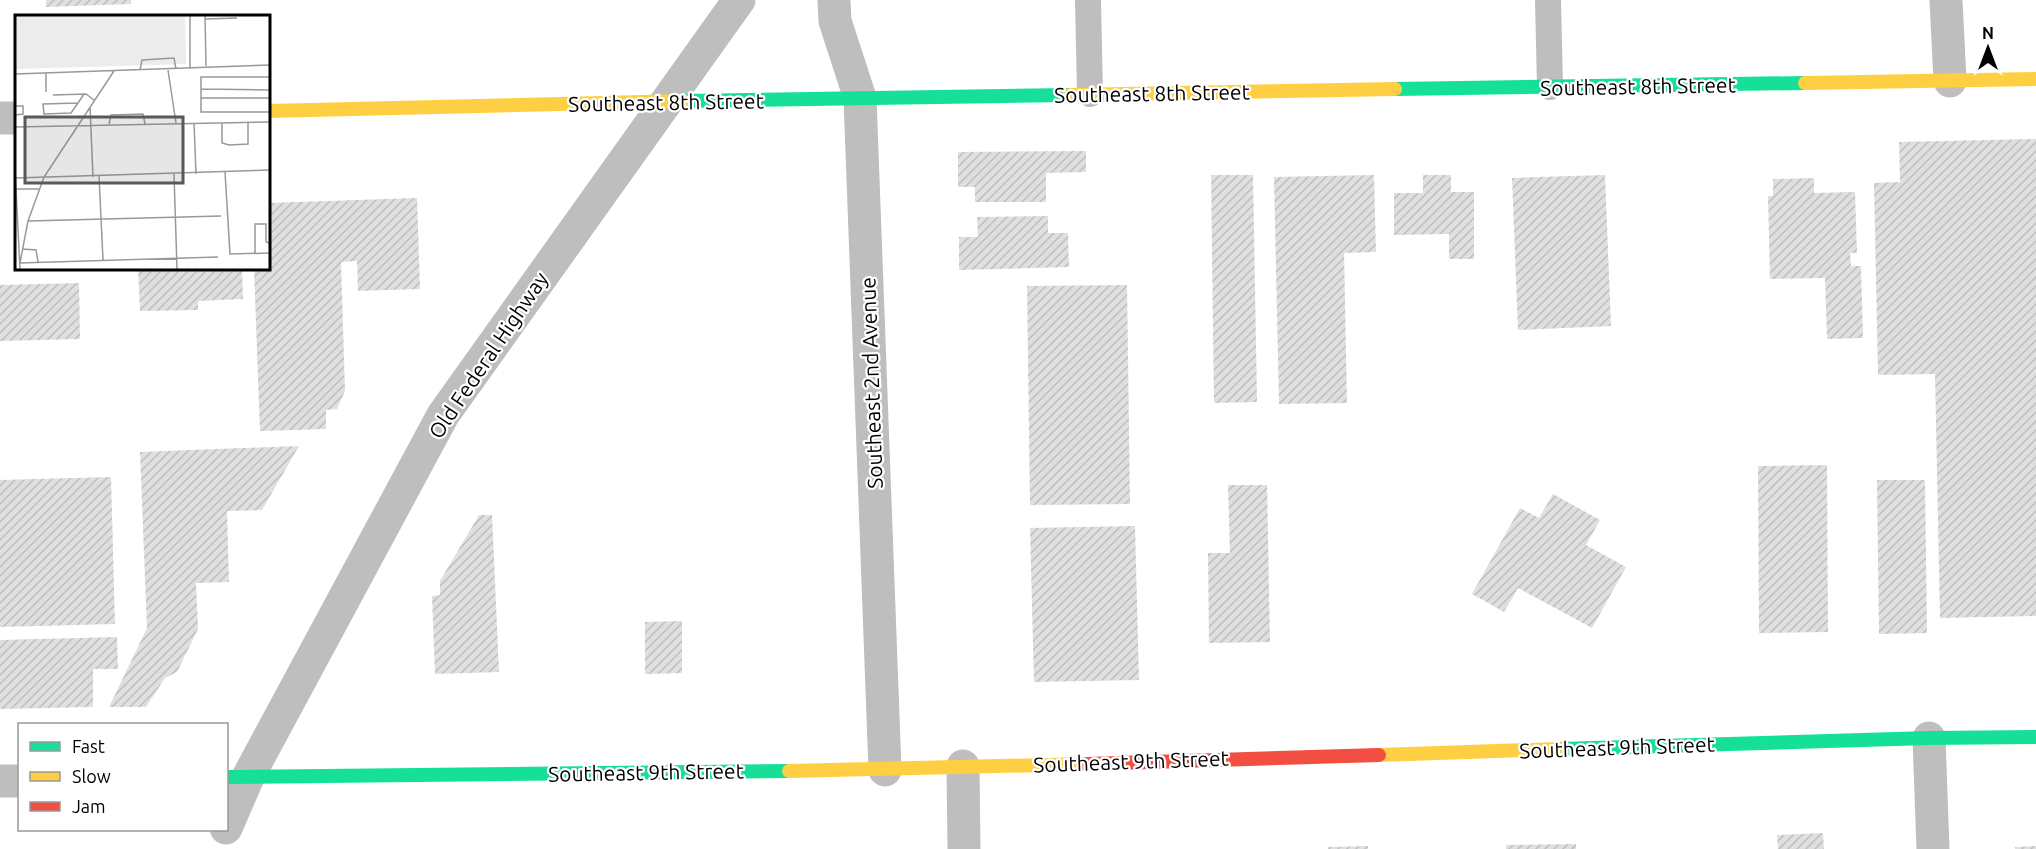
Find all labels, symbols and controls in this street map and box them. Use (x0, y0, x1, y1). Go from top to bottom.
inset map (15, 15, 270, 270)
north arrow (1958, 18, 2018, 78)
text: N (1982, 24, 1994, 42)
street label: Southeast 8th Street (1540, 72, 1736, 100)
street label: Southeast 8th Street (1054, 79, 1250, 107)
street label: Southeast 8th Street (568, 88, 764, 116)
street label: Old Federal Highway (423, 267, 553, 443)
street label: Southeast 2nd Avenue (855, 277, 887, 489)
legend (18, 723, 228, 831)
street label: Southeast 9th Street (1519, 732, 1715, 762)
text: Fast (72, 736, 105, 756)
street label: Southeast 9th Street (1033, 746, 1229, 776)
street label: Southeast 9th Street (548, 758, 744, 786)
text: Slow (72, 766, 111, 786)
text: Jam (72, 796, 106, 816)

